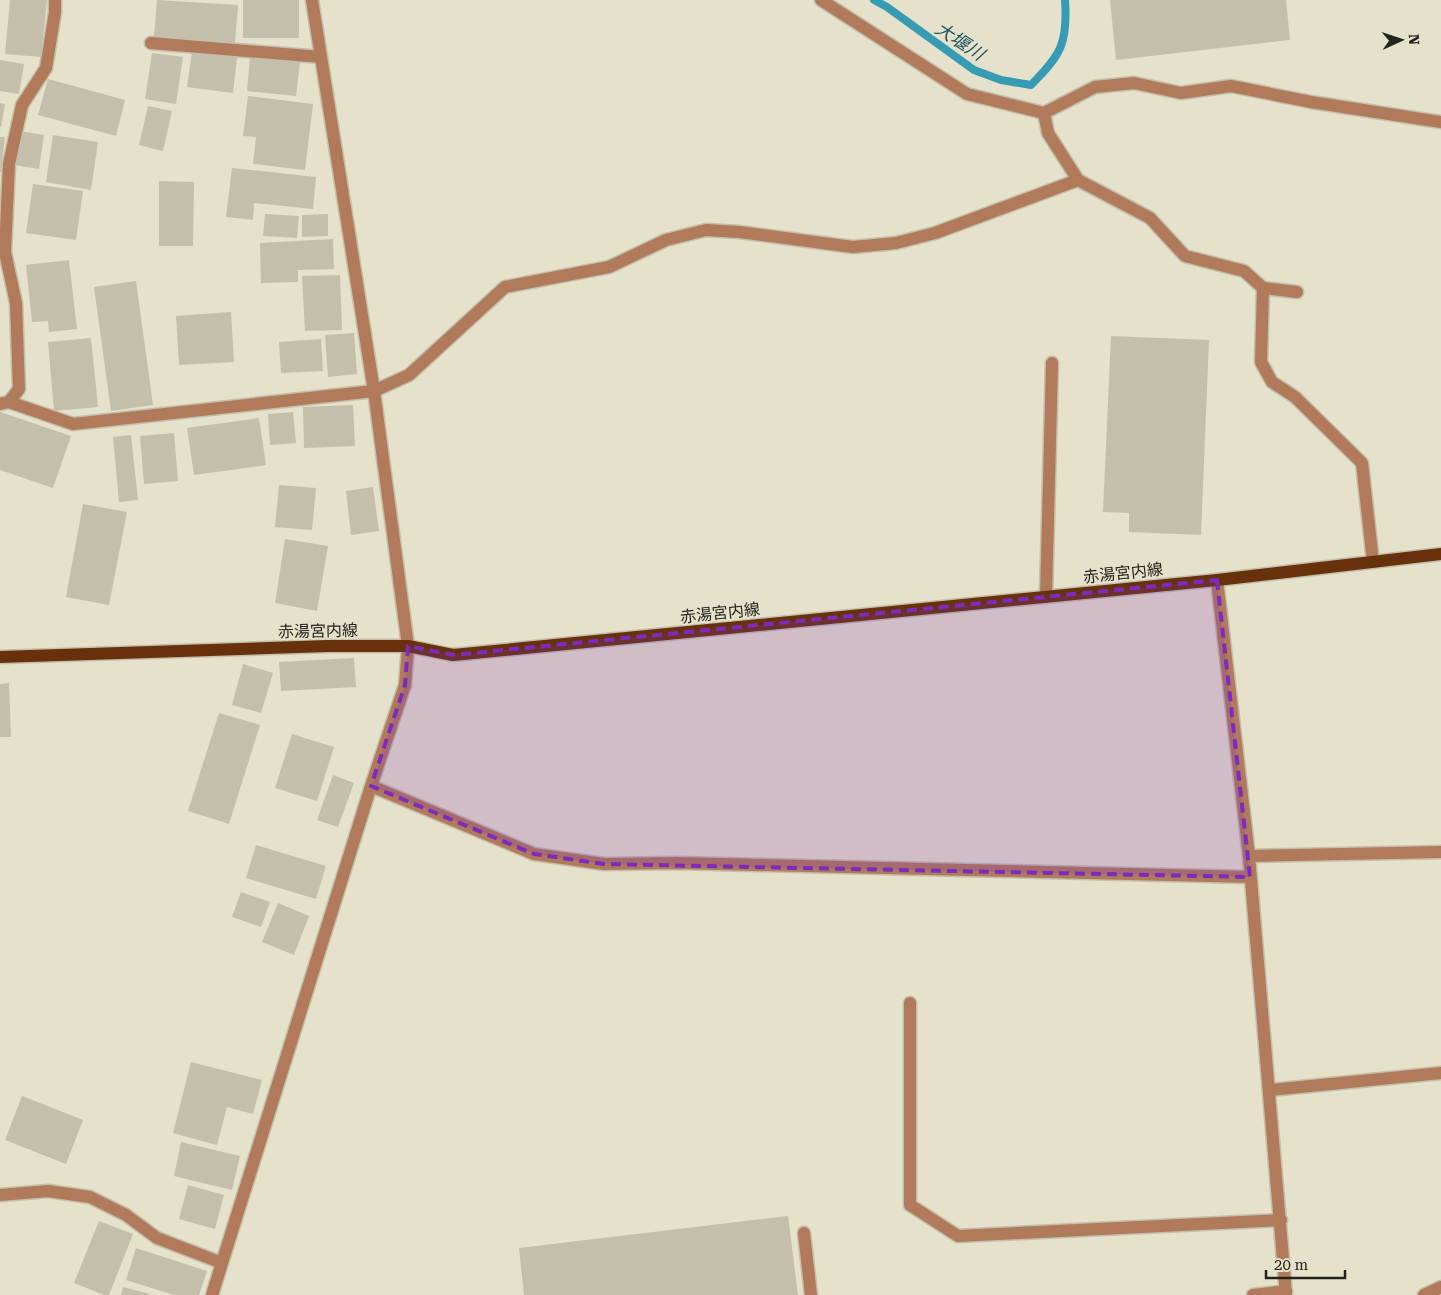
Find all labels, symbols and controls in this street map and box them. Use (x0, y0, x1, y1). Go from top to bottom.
north arrow (1376, 15, 1426, 65)
water label: 大堰川 (932, 17, 990, 66)
text: N (1406, 34, 1422, 45)
street label: 赤湯宮内線 (1082, 559, 1164, 587)
street label: 赤湯宮内線 (679, 599, 761, 627)
street label: 赤湯宮内線 (278, 621, 358, 641)
scale bar (1266, 1248, 1345, 1280)
text: 20 m (1274, 1256, 1309, 1274)

